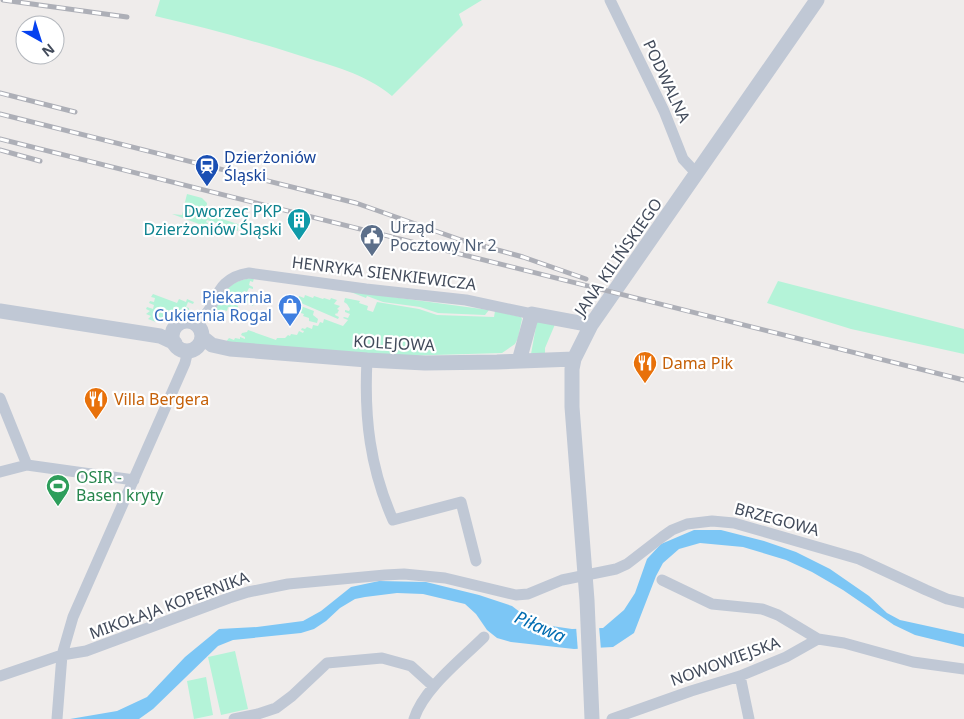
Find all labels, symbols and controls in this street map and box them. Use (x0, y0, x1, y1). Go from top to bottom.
north arrow (15, 15, 65, 65)
street label: PODWALNA (638, 36, 696, 127)
text: N (38, 40, 59, 61)
place label: Dzierżoniów Śląski (224, 146, 317, 186)
station icon: Dzierżoniów Śląski (194, 153, 220, 187)
street label: JANA KILIŃSKIEGO (568, 194, 667, 322)
place label: Dworzec PKP Dzierżoniów Śląski (144, 200, 282, 240)
building icon: Dworzec PKP Dzierżoniów Śląski (286, 207, 312, 241)
place label: Urząd Pocztowy Nr 2 (390, 216, 497, 256)
public building icon: Urząd Pocztowy Nr 2 (359, 223, 385, 257)
street label: HENRYKA SIENKIEWICZA (291, 251, 478, 295)
place label: Piekarnia Cukiernia Rogal (154, 286, 272, 326)
shop icon: Piekarnia Cukiernia Rogal (277, 293, 303, 327)
street label: KOLEJOWA (353, 330, 436, 356)
restaurant icon: Dama Pik (632, 350, 658, 384)
place label: Dama Pik (662, 352, 734, 374)
restaurant icon: Villa Bergera (83, 386, 109, 420)
place label: Villa Bergera (114, 388, 209, 410)
place label: OSIR - Basen kryty (76, 466, 164, 506)
sports icon: OSIR - Basen kryty (45, 473, 71, 507)
street label: BRZEGOWA (732, 497, 823, 541)
street label: MIKOŁAJA KOPERNIKA (86, 566, 253, 644)
water label: Piława (511, 604, 569, 648)
street label: NOWOWIEJSKA (667, 631, 784, 691)

